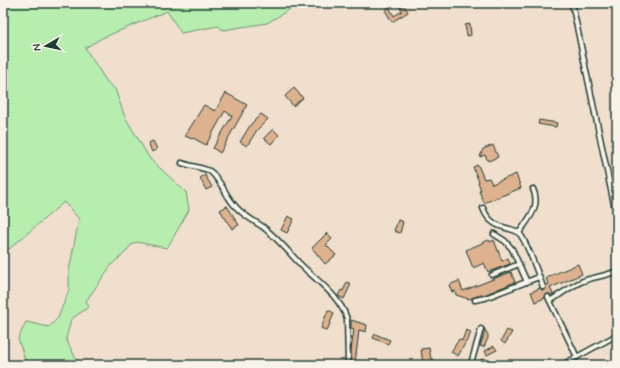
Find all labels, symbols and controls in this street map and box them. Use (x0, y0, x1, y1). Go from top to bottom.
north arrow (26, 26, 66, 66)
text: N (30, 43, 45, 52)

